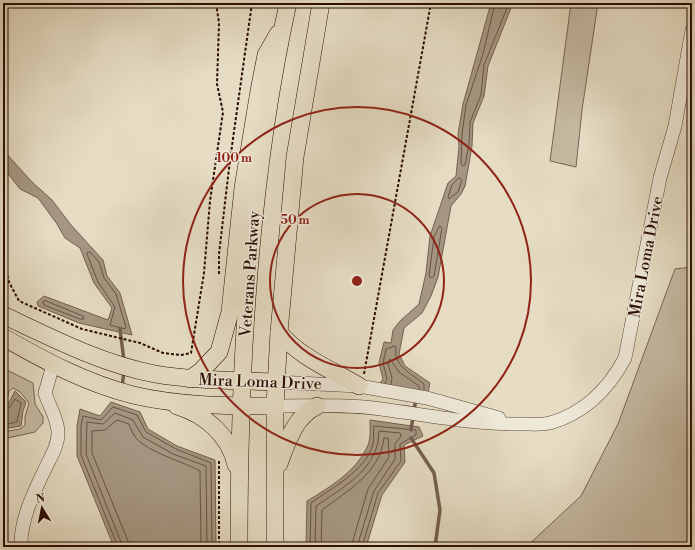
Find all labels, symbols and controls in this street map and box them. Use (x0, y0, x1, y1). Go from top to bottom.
text: 100 m (216, 151, 252, 166)
street label: Mira Loma Drive (624, 195, 668, 319)
street label: Veterans Parkway (236, 210, 264, 339)
text: 50 m (280, 213, 310, 228)
centre of rings (350, 274, 364, 288)
street label: Mira Loma Drive (198, 370, 322, 394)
north arrow (22, 488, 62, 528)
text: N (35, 491, 46, 507)

